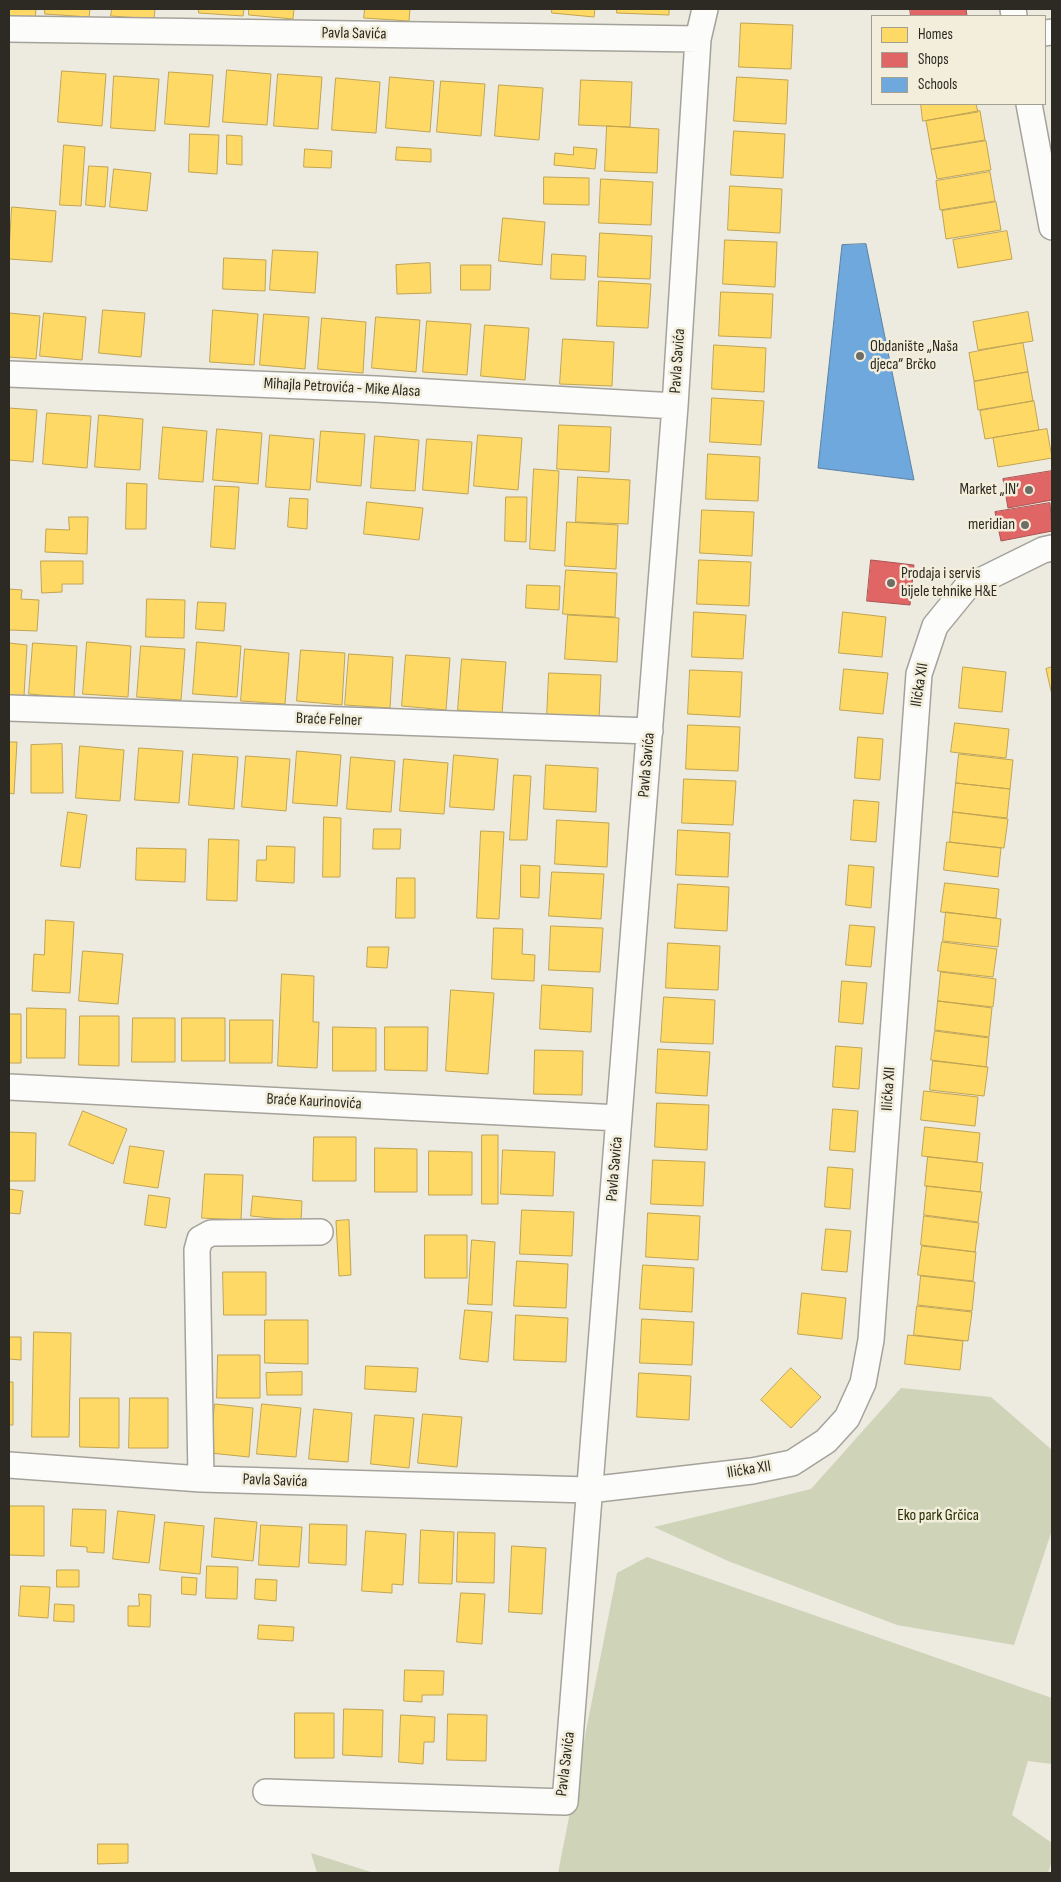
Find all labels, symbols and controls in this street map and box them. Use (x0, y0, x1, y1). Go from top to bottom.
legend (871, 15, 1046, 105)
street label: Pavla Savića (321, 24, 387, 44)
text: Homes (918, 25, 953, 44)
text: Shops (918, 50, 949, 69)
text: Schools (918, 75, 957, 94)
street label: Pavla Savića (666, 328, 690, 394)
place label: Obdanište „Naša djeca“ Brčko (870, 337, 958, 375)
marker: Obdanište „Naša djeca“ Brčko (854, 350, 866, 362)
street label: Mihajla Petrovića - Mike Alasa (263, 374, 421, 402)
place label: Market „IN‘ (959, 480, 1019, 500)
marker: Market „IN‘ (1023, 484, 1035, 496)
place label: meridian (968, 515, 1015, 535)
marker: meridian (1019, 519, 1031, 531)
place label: Prodaja i servis bijele tehnike H&E (901, 564, 997, 602)
marker: Prodaja i servis bijele tehnike H&E (885, 577, 897, 589)
street label: Ilićka XII (907, 662, 933, 708)
street label: Braće Felner (296, 709, 362, 731)
street label: Pavla Savića (635, 732, 659, 798)
street label: Ilićka XII (878, 1066, 900, 1112)
street label: Braće Kaurinovića (266, 1090, 362, 1114)
street label: Pavla Savića (603, 1136, 627, 1202)
street label: Ilićka XII (726, 1457, 772, 1483)
street label: Pavla Savića (242, 1470, 308, 1492)
park label: Eko park Grčica (897, 1506, 979, 1526)
street label: Pavla Savića (553, 1731, 579, 1797)

